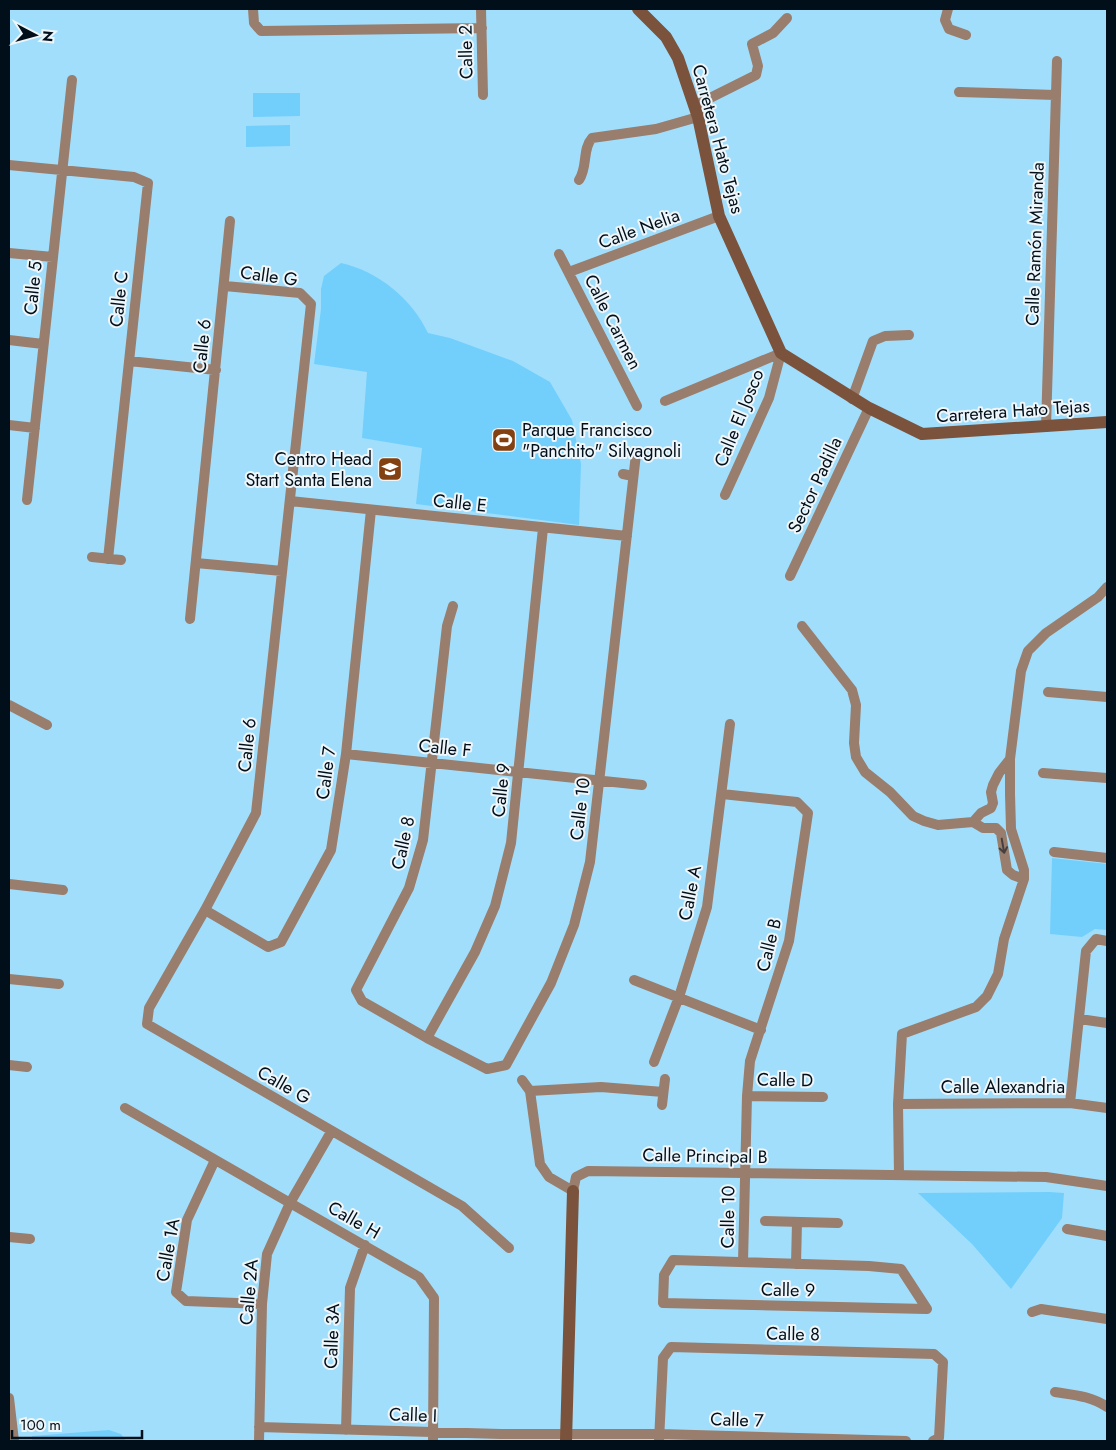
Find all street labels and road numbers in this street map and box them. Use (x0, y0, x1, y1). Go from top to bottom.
street label: Calle 2 (453, 25, 479, 79)
street label: Carretera Hato Tejas (686, 62, 750, 216)
street label: Calle Ramón Miranda (1019, 162, 1051, 326)
street label: Calle Nelia (595, 202, 683, 256)
street label: Calle G (239, 259, 300, 293)
street label: Calle 5 (17, 260, 49, 316)
street label: Calle C (103, 270, 135, 328)
street label: Calle Carmen (578, 270, 648, 374)
street label: Calle 6 (186, 318, 218, 374)
street label: Calle El Josco (708, 365, 770, 471)
street label: Carretera Hato Tejas (936, 393, 1090, 429)
street label: Sector Padilla (781, 433, 849, 537)
street label: Calle E (432, 487, 488, 519)
street label: Calle 6 (231, 717, 263, 773)
street label: Calle F (417, 732, 473, 764)
street label: Calle 7 (309, 744, 343, 801)
street label: Calle 9 (485, 762, 517, 818)
street label: Calle 10 (563, 776, 597, 842)
street label: Calle 8 (385, 814, 421, 872)
street label: Calle A (672, 863, 708, 923)
street label: Calle B (750, 916, 788, 974)
street label: Calle G (252, 1059, 316, 1111)
street label: Calle D (757, 1067, 813, 1093)
street label: Calle Alexandria (941, 1074, 1065, 1100)
street label: Calle Principal B (642, 1142, 768, 1170)
street label: Calle 10 (714, 1185, 742, 1249)
street label: Calle H (323, 1195, 385, 1245)
street label: Calle 1A (150, 1216, 186, 1284)
street label: Calle 2A (233, 1258, 265, 1326)
street label: Calle 9 (761, 1277, 815, 1303)
street label: Calle 3A (318, 1303, 346, 1369)
street label: Calle 8 (766, 1321, 820, 1347)
street label: Calle I (388, 1401, 438, 1429)
street label: Calle 7 (710, 1406, 765, 1434)

